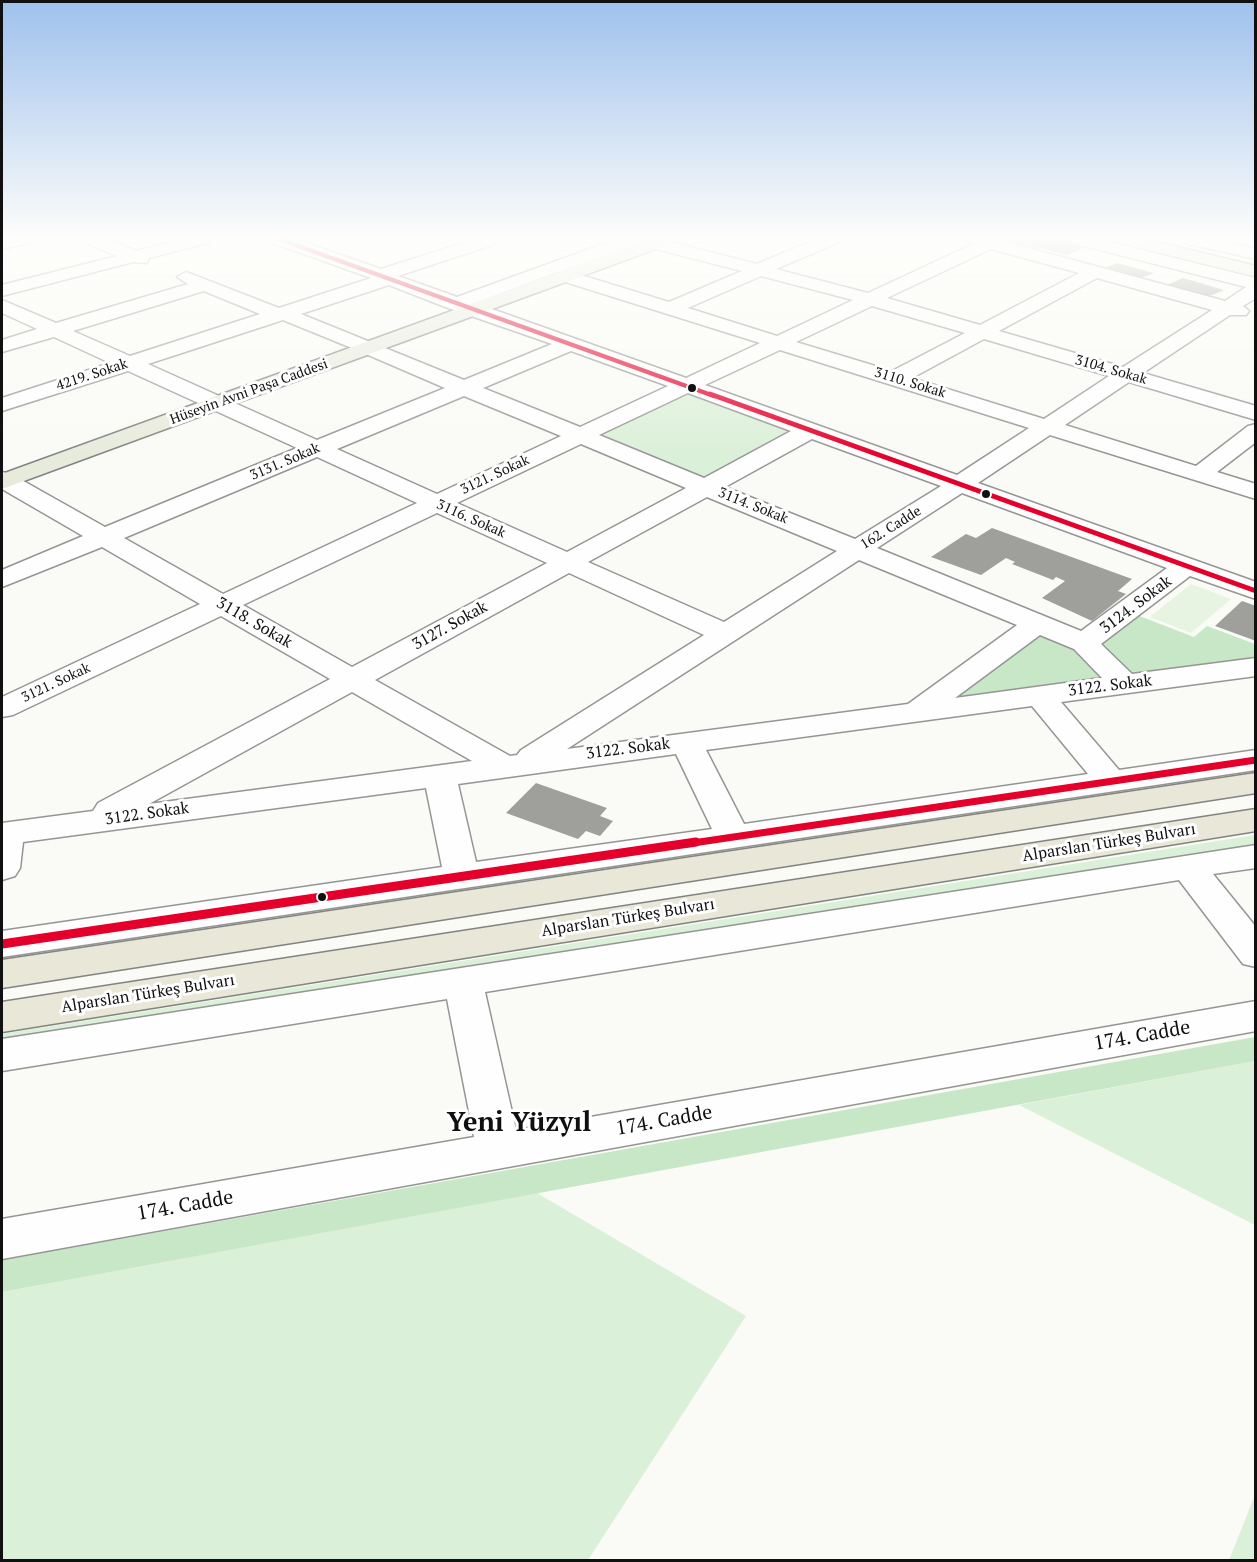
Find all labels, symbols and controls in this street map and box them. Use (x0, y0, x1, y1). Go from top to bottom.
street label: 3104. Sokak (1073, 352, 1149, 388)
street label: 4219. Sokak (54, 356, 130, 394)
street label: Hüseyin Avni Paşa Caddesi (168, 356, 330, 428)
street label: 3110. Sokak (872, 364, 948, 402)
unlabelled marker (686, 382, 698, 394)
street label: 3131. Sokak (248, 440, 322, 484)
street label: 3121. Sokak (458, 452, 532, 498)
street label: 3114. Sokak (716, 484, 790, 528)
unlabelled marker (980, 488, 992, 500)
street label: 3116. Sokak (434, 496, 508, 542)
street label: 162. Cadde (858, 503, 924, 553)
street label: 3124. Sokak (1096, 572, 1176, 638)
street label: 3118. Sokak (213, 594, 295, 652)
street label: 3127. Sokak (409, 598, 491, 654)
street label: 3121. Sokak (19, 660, 93, 706)
street label: 3122. Sokak (1067, 671, 1153, 701)
street label: 3122. Sokak (585, 734, 671, 764)
street label: 3122. Sokak (104, 799, 190, 829)
street label: Alparslan Türkeş Bulvarı (1021, 820, 1197, 866)
unlabelled marker (316, 891, 328, 903)
street label: Alparslan Türkeş Bulvarı (540, 895, 716, 941)
street label: Alparslan Türkeş Bulvarı (60, 971, 236, 1017)
street label: 174. Cadde (1092, 1016, 1192, 1056)
street label: 174. Cadde (614, 1101, 714, 1141)
district label: Yeni Yüzyıl (447, 1107, 591, 1139)
street label: 174. Cadde (135, 1186, 235, 1226)

